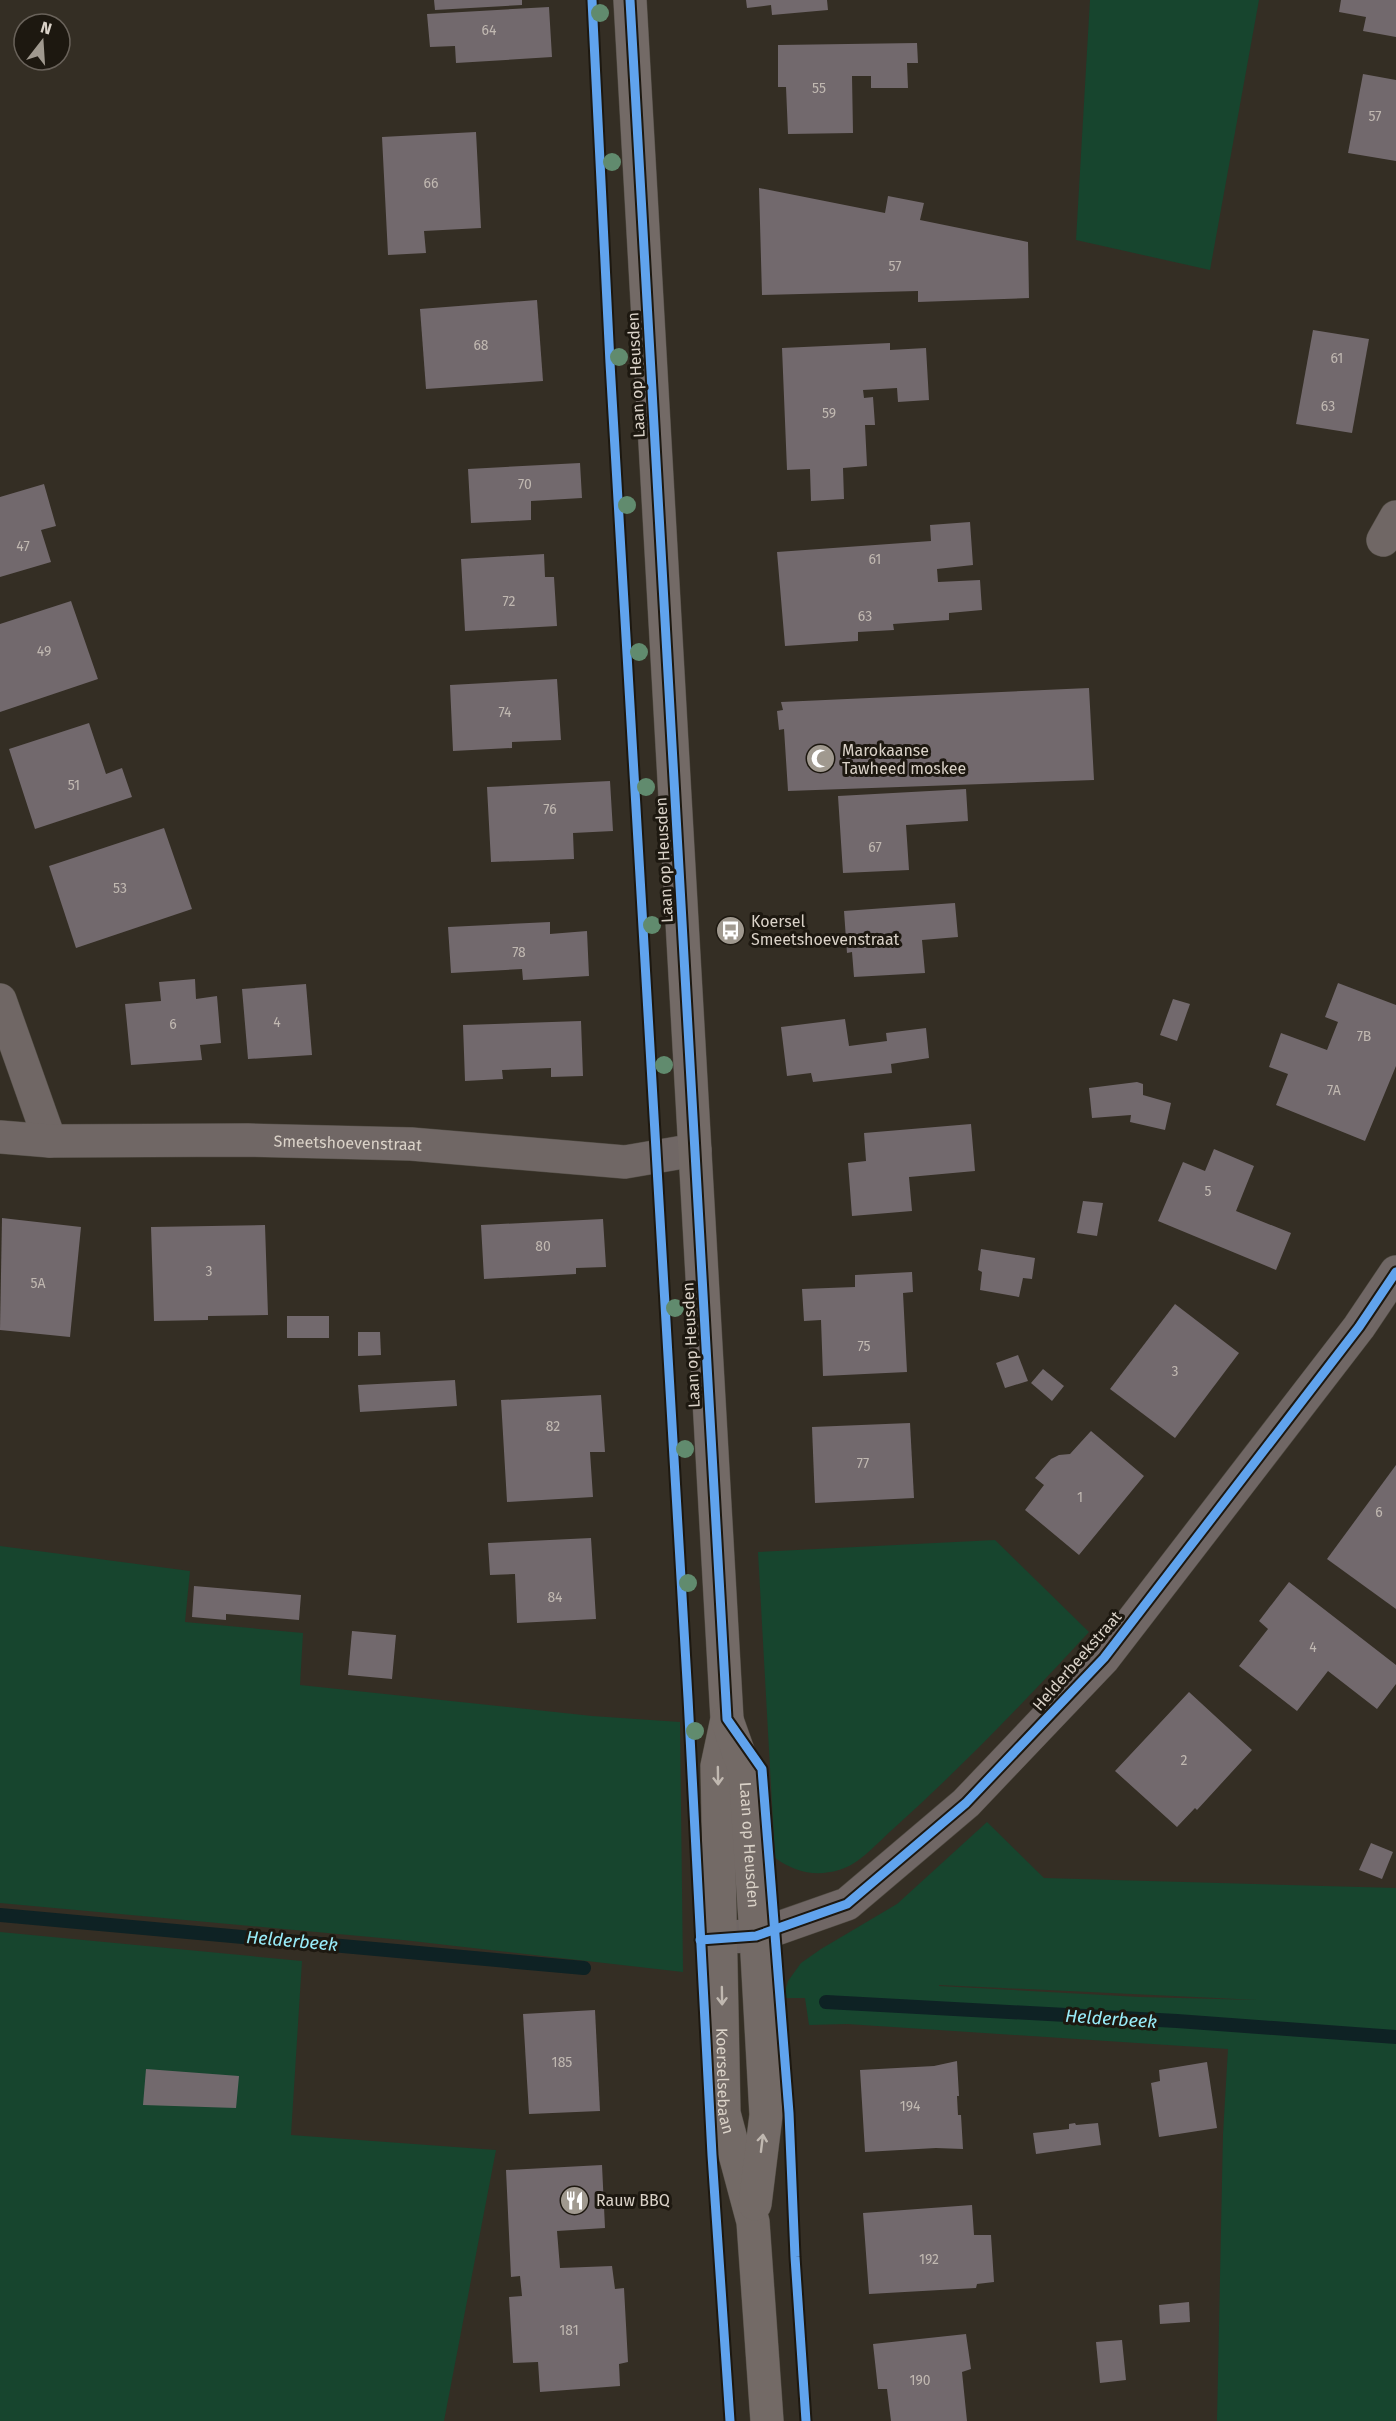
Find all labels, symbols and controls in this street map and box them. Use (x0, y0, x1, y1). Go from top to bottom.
north arrow (12, 12, 72, 72)
text: N (38, 17, 54, 39)
house number: 64 (482, 22, 497, 39)
house number: 55 (812, 80, 826, 97)
house number: 57 (1369, 108, 1381, 125)
house number: 66 (424, 175, 438, 192)
house number: 57 (889, 258, 901, 275)
street label: Laan op Heusden (623, 312, 649, 438)
house number: 68 (473, 337, 489, 354)
house number: 61 (1331, 350, 1343, 367)
house number: 63 (1321, 398, 1335, 415)
house number: 59 (822, 405, 836, 422)
house number: 70 (518, 476, 532, 493)
house number: 47 (16, 538, 30, 555)
house number: 61 (869, 551, 881, 568)
house number: 72 (503, 593, 516, 610)
house number: 63 (858, 608, 872, 625)
house number: 49 (37, 643, 51, 660)
house number: 74 (498, 704, 512, 721)
place label: Marokaanse Tawheed moskee (842, 741, 966, 778)
mosque icon: Marokaanse Tawheed moskee (805, 743, 837, 775)
house number: 51 (68, 777, 80, 794)
street label: Laan op Heusden (651, 797, 677, 923)
house number: 76 (543, 801, 557, 818)
house number: 67 (868, 839, 882, 856)
house number: 53 (113, 880, 127, 897)
place label: Koersel Smeetshoevenstraat (751, 912, 900, 949)
bus stop icon: Koersel Smeetshoevenstraat (714, 914, 746, 946)
house number: 78 (512, 944, 526, 961)
house number: 4 (273, 1014, 281, 1031)
house number: 6 (169, 1016, 177, 1033)
house number: 7B (1357, 1028, 1371, 1045)
house number: 7A (1327, 1082, 1341, 1099)
street label: Smeetshoevenstraat (273, 1131, 423, 1154)
house number: 5 (1204, 1183, 1212, 1200)
house number: 80 (535, 1238, 551, 1255)
house number: 3 (206, 1263, 213, 1280)
house number: 5A (30, 1275, 46, 1292)
street label: Laan op Heusden (678, 1282, 704, 1408)
house number: 75 (857, 1338, 871, 1355)
house number: 3 (1172, 1363, 1179, 1380)
house number: 82 (546, 1418, 560, 1435)
house number: 77 (857, 1455, 869, 1472)
house number: 1 (1077, 1489, 1083, 1506)
house number: 6 (1375, 1504, 1383, 1521)
house number: 84 (547, 1589, 563, 1606)
street label: Helderbeekstraat (1029, 1607, 1126, 1715)
house number: 4 (1309, 1639, 1317, 1656)
house number: 2 (1181, 1752, 1188, 1769)
one-way arrow (712, 1766, 723, 1786)
street label: Laan op Heusden (736, 1781, 764, 1908)
water label: Helderbeek (245, 1926, 339, 1956)
one-way arrow (716, 1985, 728, 2005)
water label: Helderbeek (1064, 2005, 1158, 2033)
street label: Koerselsebaan (713, 2028, 739, 2136)
house number: 185 (552, 2054, 572, 2071)
house number: 194 (900, 2098, 921, 2115)
one-way arrow (757, 2134, 768, 2154)
restaurant icon: Rauw BBQ (559, 2184, 591, 2216)
place label: Rauw BBQ (596, 2191, 670, 2210)
house number: 192 (919, 2251, 939, 2268)
house number: 181 (559, 2322, 579, 2339)
house number: 190 (909, 2372, 931, 2389)

